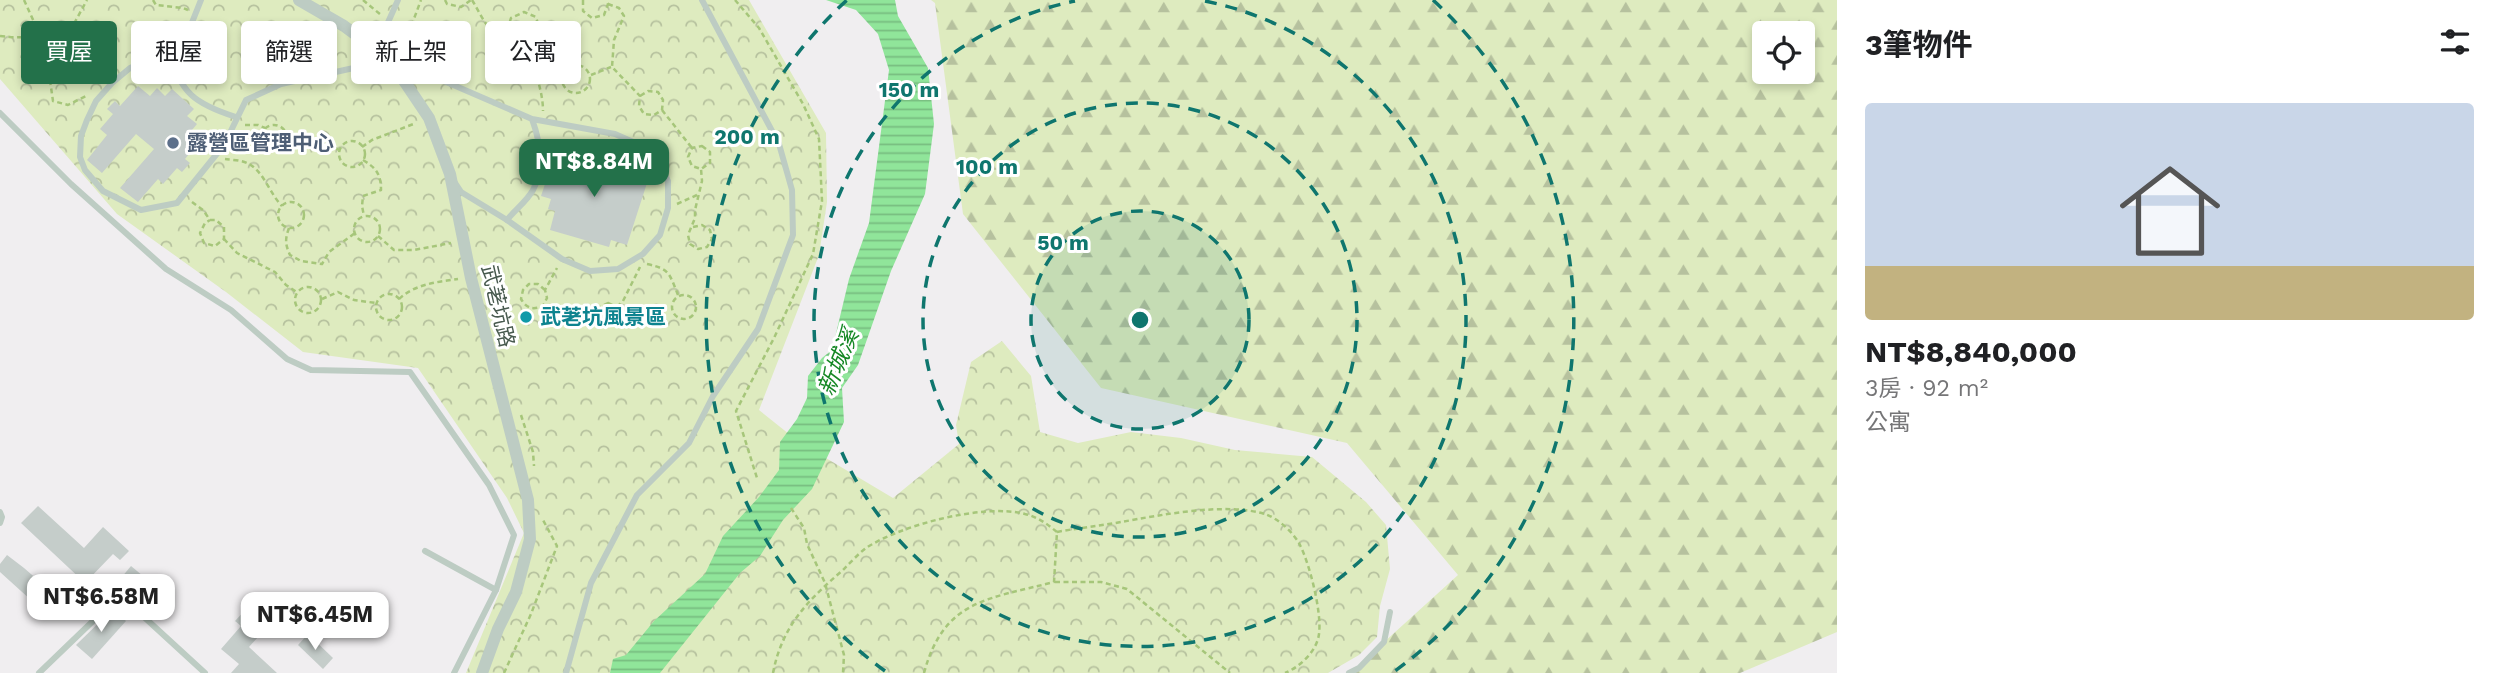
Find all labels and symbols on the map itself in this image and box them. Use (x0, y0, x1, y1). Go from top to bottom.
text: 150 m (879, 77, 939, 102)
text: 200 m (714, 124, 780, 149)
place label: 露營區管理中心 (187, 130, 334, 155)
marker: 露營區管理中心 (165, 135, 181, 151)
pin: NT$8.84M (522, 140, 666, 199)
text: 100 m (956, 154, 1018, 179)
text: 50 m (1037, 230, 1089, 255)
street label: 武荖坑路 (477, 262, 520, 350)
place label: 武荖坑風景區 (540, 304, 666, 329)
centre of rings (1128, 308, 1152, 332)
marker: 武荖坑風景區 (518, 309, 534, 325)
water label: 新城溪 (813, 322, 866, 399)
pin: NT$6.58M (29, 574, 173, 634)
pin: NT$6.45M (243, 592, 387, 652)

